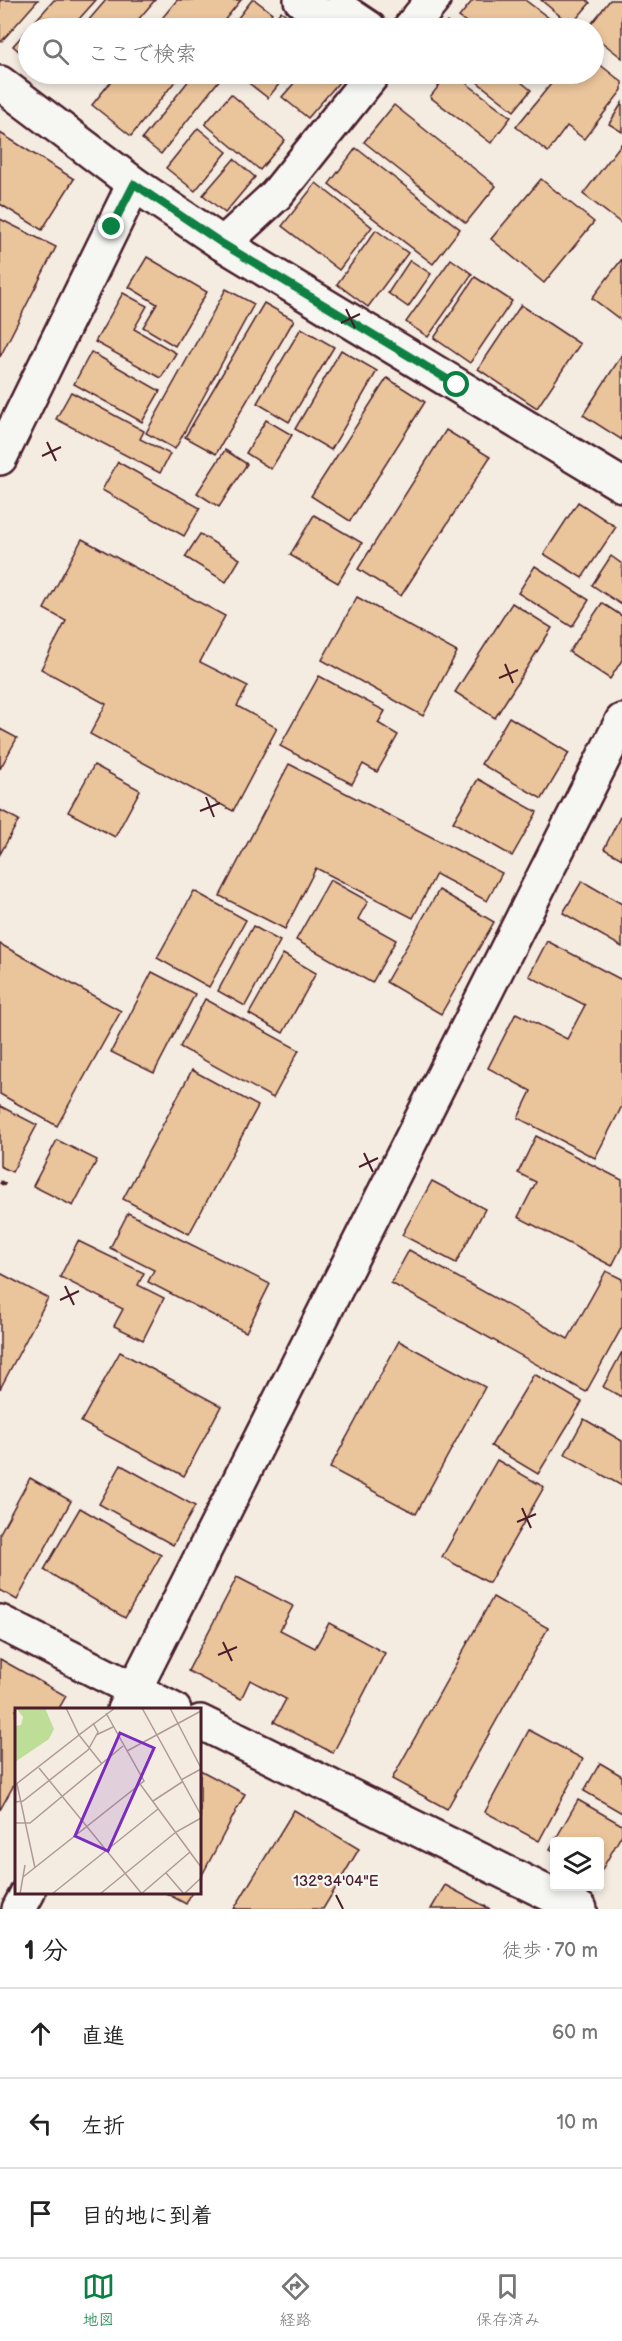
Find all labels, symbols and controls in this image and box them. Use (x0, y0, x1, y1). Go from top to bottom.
search box (18, 18, 604, 84)
icon: search (39, 35, 72, 68)
text: ここで検索 (87, 41, 197, 68)
route end (98, 213, 124, 239)
route start (443, 371, 469, 397)
inset map (15, 1708, 201, 1894)
map controls (550, 1837, 604, 1891)
button: layers (550, 1837, 604, 1891)
text: 132°34'04"E (293, 1872, 379, 1891)
text: 1 分 (24, 1936, 68, 1967)
text: 徒歩 · 70 m (502, 1939, 598, 1963)
icon: ahead (24, 2017, 57, 2050)
text: 60 m (552, 2021, 598, 2045)
text: 直進 (81, 2023, 125, 2050)
icon: left (24, 2107, 57, 2140)
text: 10 m (557, 2111, 598, 2135)
text: 左折 (81, 2113, 125, 2140)
icon: arrive (24, 2197, 57, 2230)
text: 目的地に到着 (81, 2203, 213, 2230)
tab: 地図 (82, 2270, 115, 2330)
tab: 経路 (279, 2270, 312, 2330)
tab: 保存済み (476, 2270, 540, 2330)

